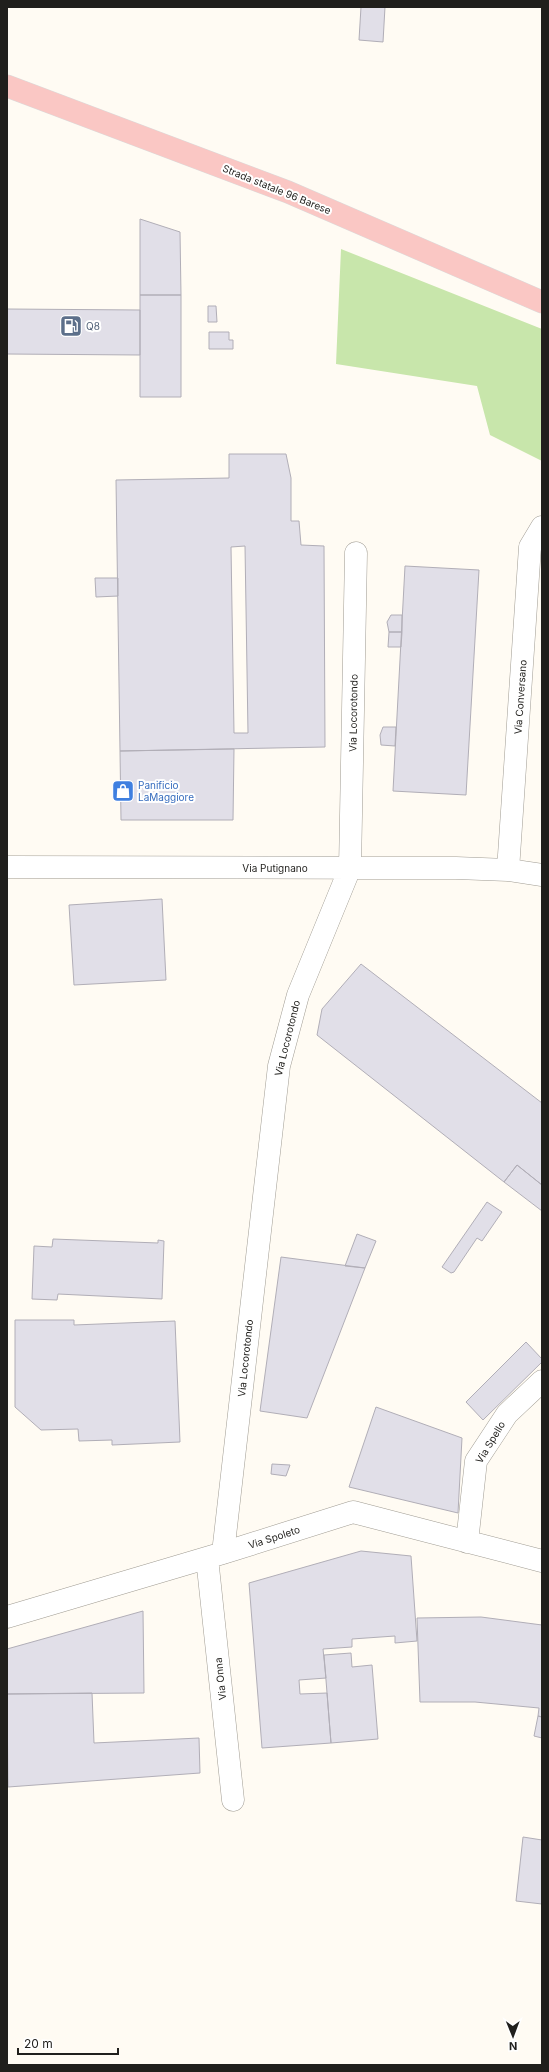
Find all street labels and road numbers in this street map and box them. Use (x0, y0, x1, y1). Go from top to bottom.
street label: Strada statale 96 Barese (221, 162, 333, 216)
street label: Via Conversano (511, 659, 529, 735)
street label: Via Locorotondo (346, 674, 360, 752)
street label: Via Putignano (242, 862, 308, 874)
street label: Via Locorotondo (272, 999, 302, 1077)
street label: Via Locorotondo (235, 1319, 255, 1397)
street label: Via Spello (473, 1419, 507, 1465)
street label: Via Spoleto (247, 1523, 301, 1551)
street label: Via Onna (212, 1657, 228, 1701)

